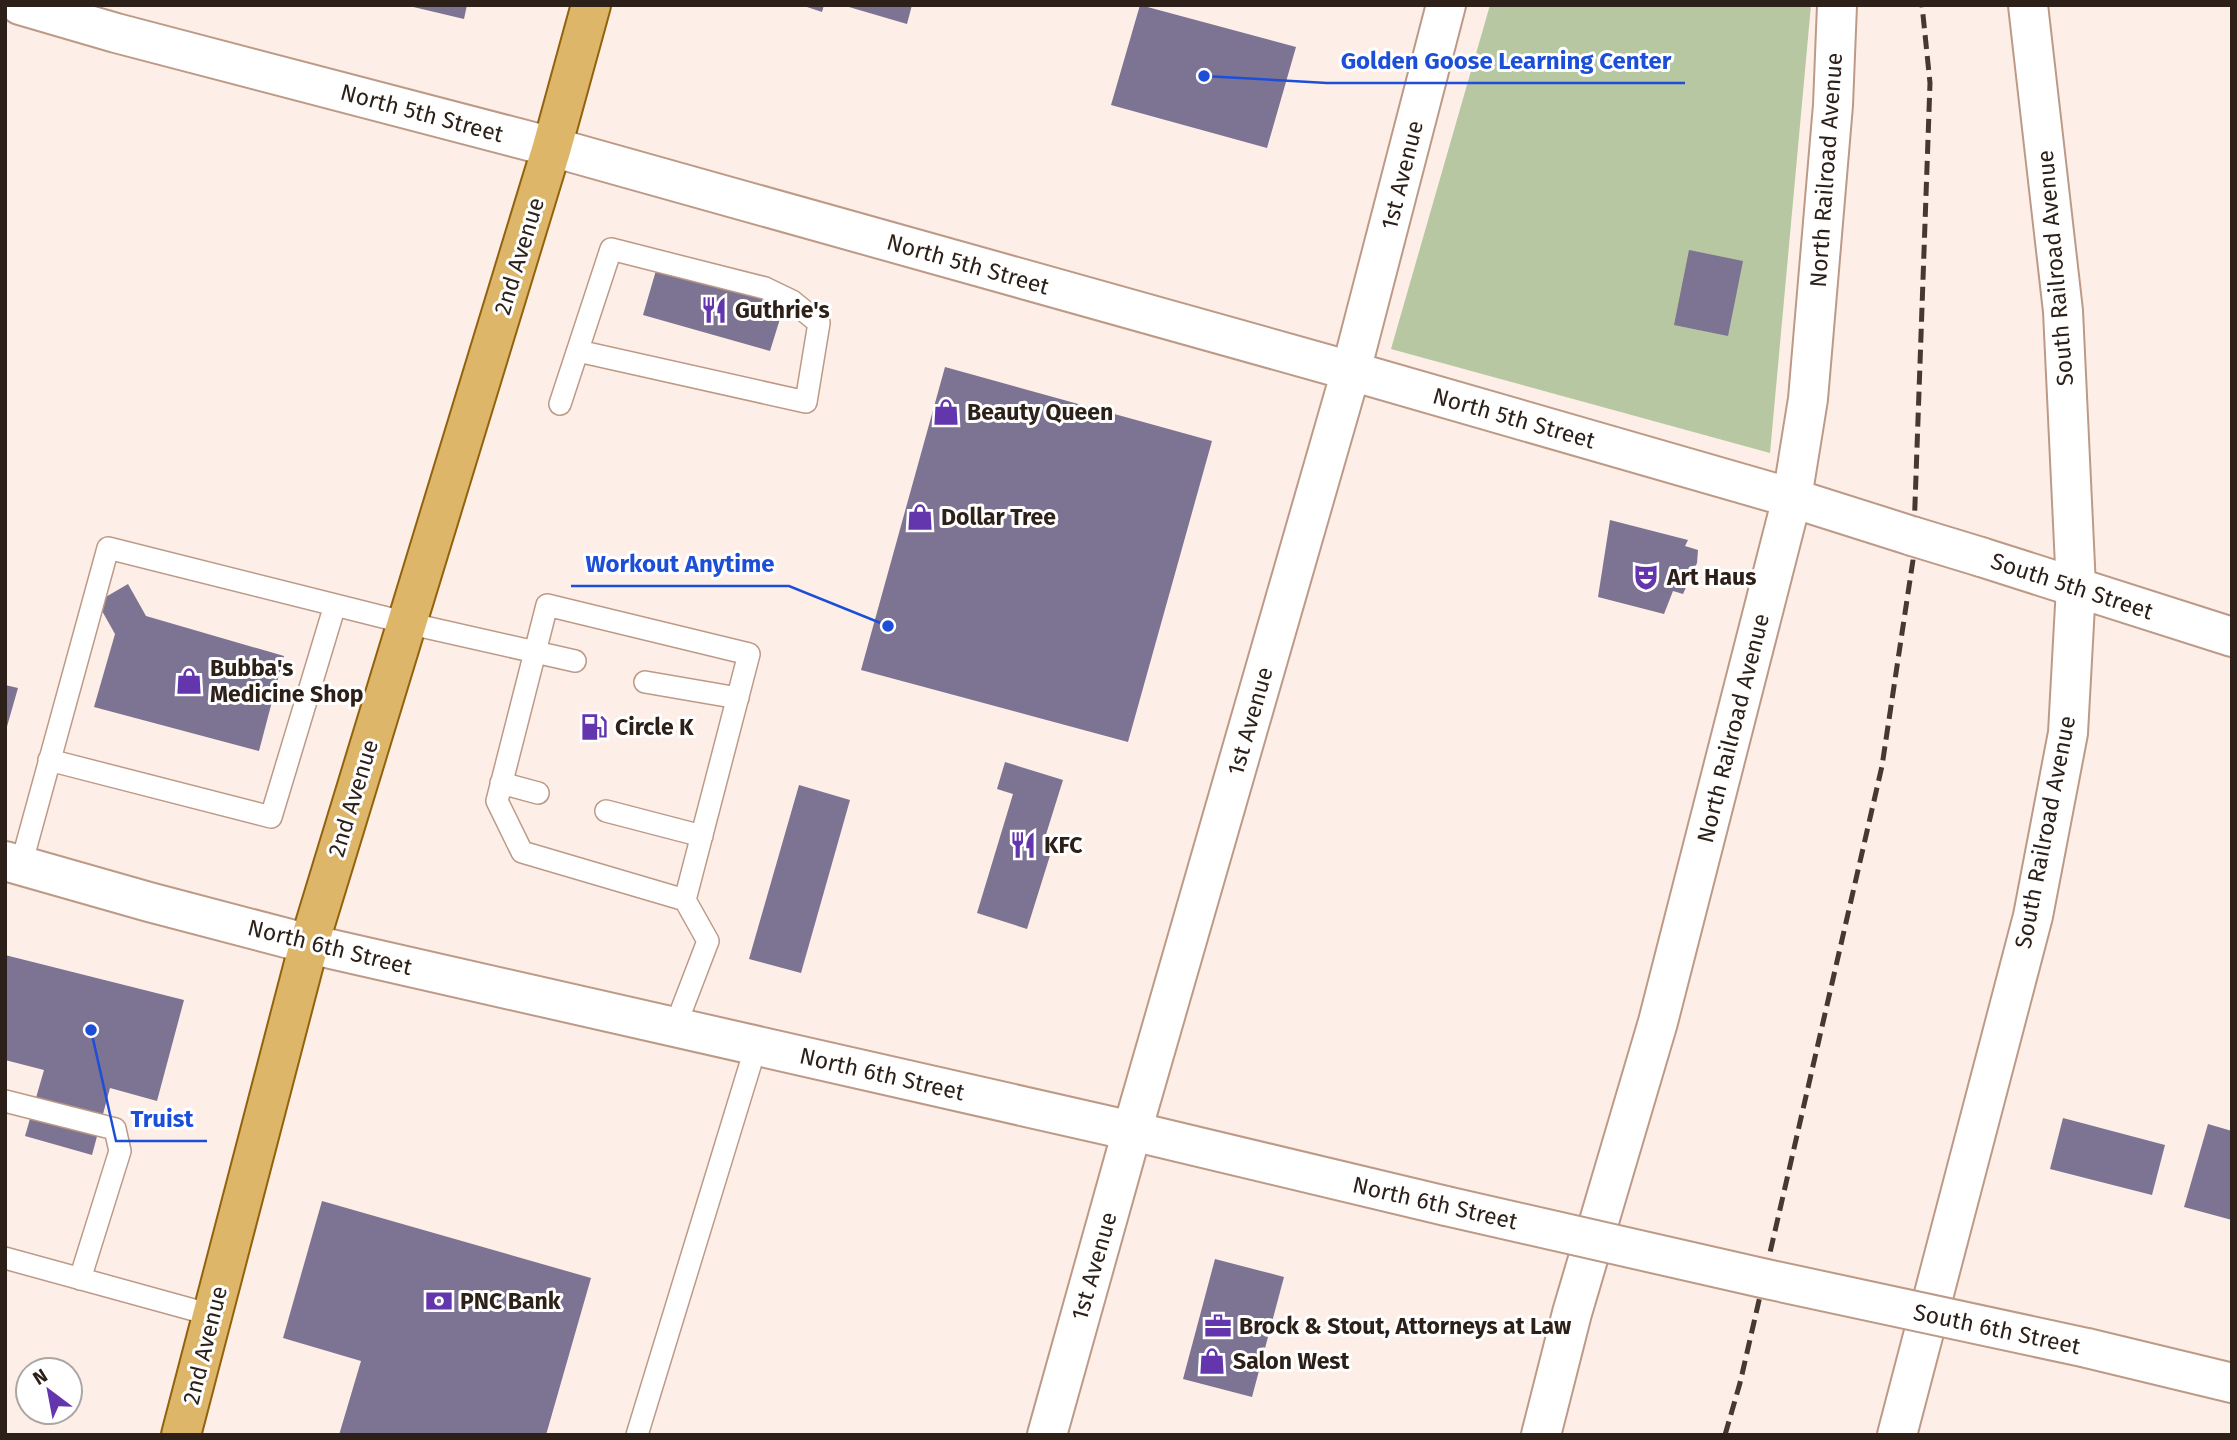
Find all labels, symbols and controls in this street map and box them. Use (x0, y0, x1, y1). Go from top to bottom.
callout: Golden Goose Learning Center (1327, 38, 1685, 83)
text: Golden Goose Learning Center (1341, 47, 1672, 75)
street label: North Railroad Avenue (1804, 52, 1848, 288)
street label: North 5th Street (337, 78, 507, 148)
street label: 1st Avenue (1375, 118, 1429, 232)
street label: South Railroad Avenue (2031, 149, 2079, 387)
street label: 2nd Avenue (488, 194, 550, 318)
street label: North 5th Street (884, 227, 1053, 301)
restaurant icon: Guthrie's (699, 295, 729, 325)
place label: Guthrie's (735, 296, 830, 324)
street label: North 5th Street (1430, 381, 1599, 455)
shop icon: Beauty Queen (931, 397, 961, 427)
place label: Beauty Queen (967, 398, 1113, 426)
shop icon: Dollar Tree (905, 502, 935, 532)
place label: Dollar Tree (941, 503, 1056, 531)
callout: Workout Anytime (571, 541, 789, 586)
street label: South 5th Street (1987, 547, 2157, 626)
text: Workout Anytime (585, 550, 775, 578)
theatre icon: Art Haus (1631, 562, 1661, 592)
place label: Art Haus (1666, 563, 1756, 591)
street label: North Railroad Avenue (1691, 610, 1775, 846)
place label: Bubba's Medicine Shop (210, 654, 364, 708)
street label: 1st Avenue (1221, 664, 1279, 778)
shop icon: Bubba's Medicine Shop (174, 666, 204, 696)
fuel station icon: Circle K (579, 712, 609, 742)
place label: Circle K (615, 713, 694, 741)
street label: South Railroad Avenue (2009, 713, 2081, 951)
street label: 2nd Avenue (322, 736, 384, 860)
restaurant icon: KFC (1008, 830, 1038, 860)
place label: KFC (1044, 831, 1083, 859)
street label: North 6th Street (245, 913, 416, 981)
street label: North 6th Street (797, 1041, 968, 1107)
callout: Truist (116, 1096, 207, 1141)
text: Truist (130, 1105, 194, 1133)
street label: North 6th Street (1350, 1170, 1521, 1236)
street label: 1st Avenue (1065, 1209, 1123, 1323)
street label: 2nd Avenue (177, 1283, 233, 1407)
bank icon: PNC Bank (424, 1286, 454, 1316)
place label: PNC Bank (460, 1287, 561, 1315)
street label: South 6th Street (1911, 1298, 2084, 1360)
office icon: Brock & Stout, Attorneys at Law (1203, 1311, 1233, 1341)
place label: Brock & Stout, Attorneys at Law (1239, 1312, 1572, 1340)
shop icon: Salon West (1197, 1346, 1227, 1376)
place label: Salon West (1233, 1347, 1350, 1375)
north arrow (14, 1356, 84, 1426)
text: N (29, 1364, 52, 1390)

